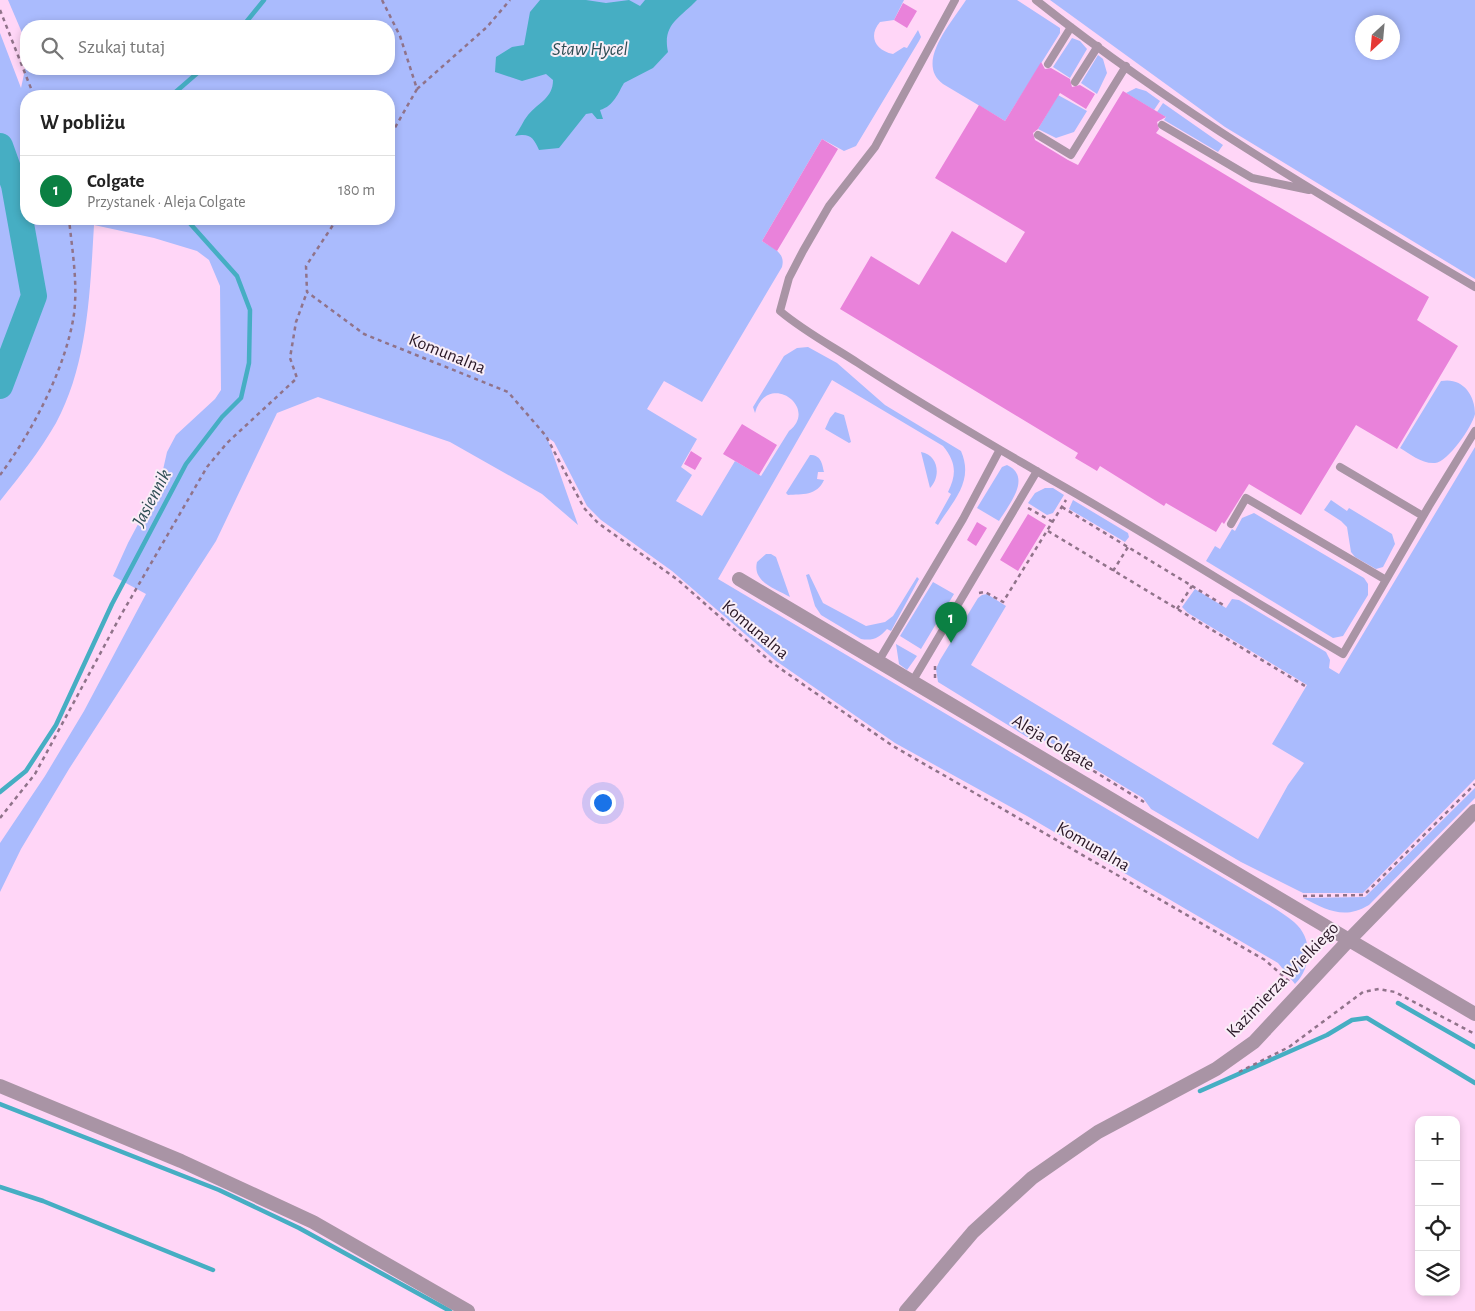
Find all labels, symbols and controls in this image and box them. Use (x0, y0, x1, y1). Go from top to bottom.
north arrow (1355, 15, 1400, 60)
search box (20, 20, 395, 75)
icon: search (38, 34, 66, 62)
text: Szukaj tutaj (78, 38, 165, 57)
water label: Staw Hycel (552, 40, 628, 59)
text: W pobliżu (40, 112, 125, 133)
text: Colgate (87, 172, 145, 191)
text: 1 (53, 182, 59, 198)
text: 180 m (338, 182, 375, 198)
text: Przystanek · Aleja Colgate (87, 194, 246, 210)
street label: Komunalna (406, 330, 488, 378)
water label: Jasiennik (129, 466, 175, 531)
street label: Komunalna (718, 597, 792, 663)
pin: 1 (935, 602, 967, 643)
street label: Aleja Colgate (1009, 712, 1097, 774)
your location (590, 790, 616, 816)
street label: Komunalna (1053, 819, 1133, 875)
street label: Kazimierza Wielkiego (1223, 919, 1343, 1041)
map controls (1415, 1116, 1460, 1296)
button: + (1415, 1116, 1460, 1161)
button: − (1415, 1161, 1460, 1206)
button: locate (1415, 1206, 1460, 1251)
button: layers (1415, 1251, 1460, 1296)

